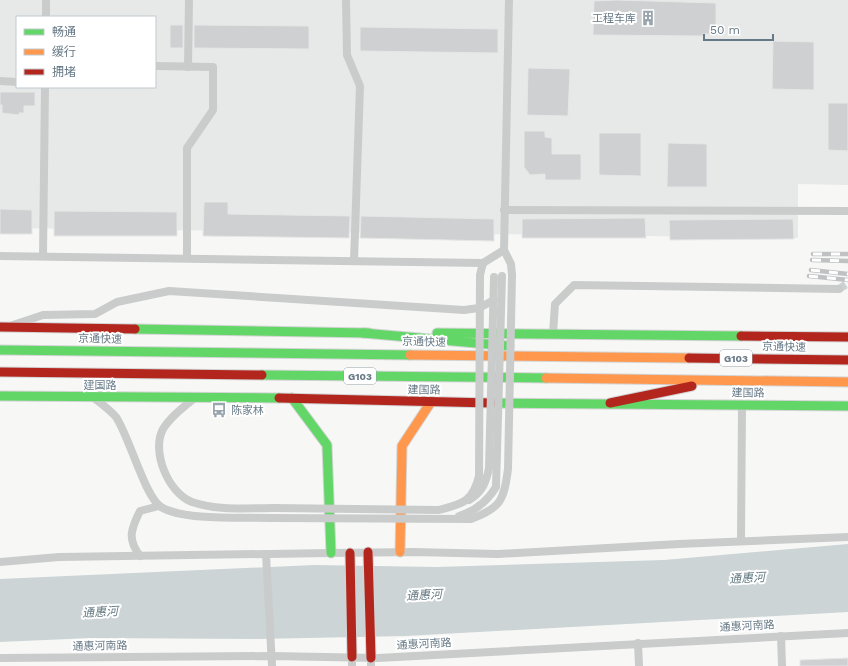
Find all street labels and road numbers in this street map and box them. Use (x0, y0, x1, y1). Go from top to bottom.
street label: 京通快速 (78, 332, 122, 346)
street label: 京通快速 (402, 335, 446, 349)
street label: 京通快速 (762, 340, 806, 354)
road number: G103 (720, 350, 752, 366)
road number: G103 (344, 368, 376, 384)
street label: 建国路 (84, 379, 117, 392)
street label: 建国路 (407, 383, 441, 397)
street label: 建国路 (731, 386, 765, 400)
street label: 通惠河南路 (719, 618, 775, 634)
street label: 通惠河南路 (396, 636, 452, 652)
street label: 通惠河南路 (72, 639, 128, 653)

